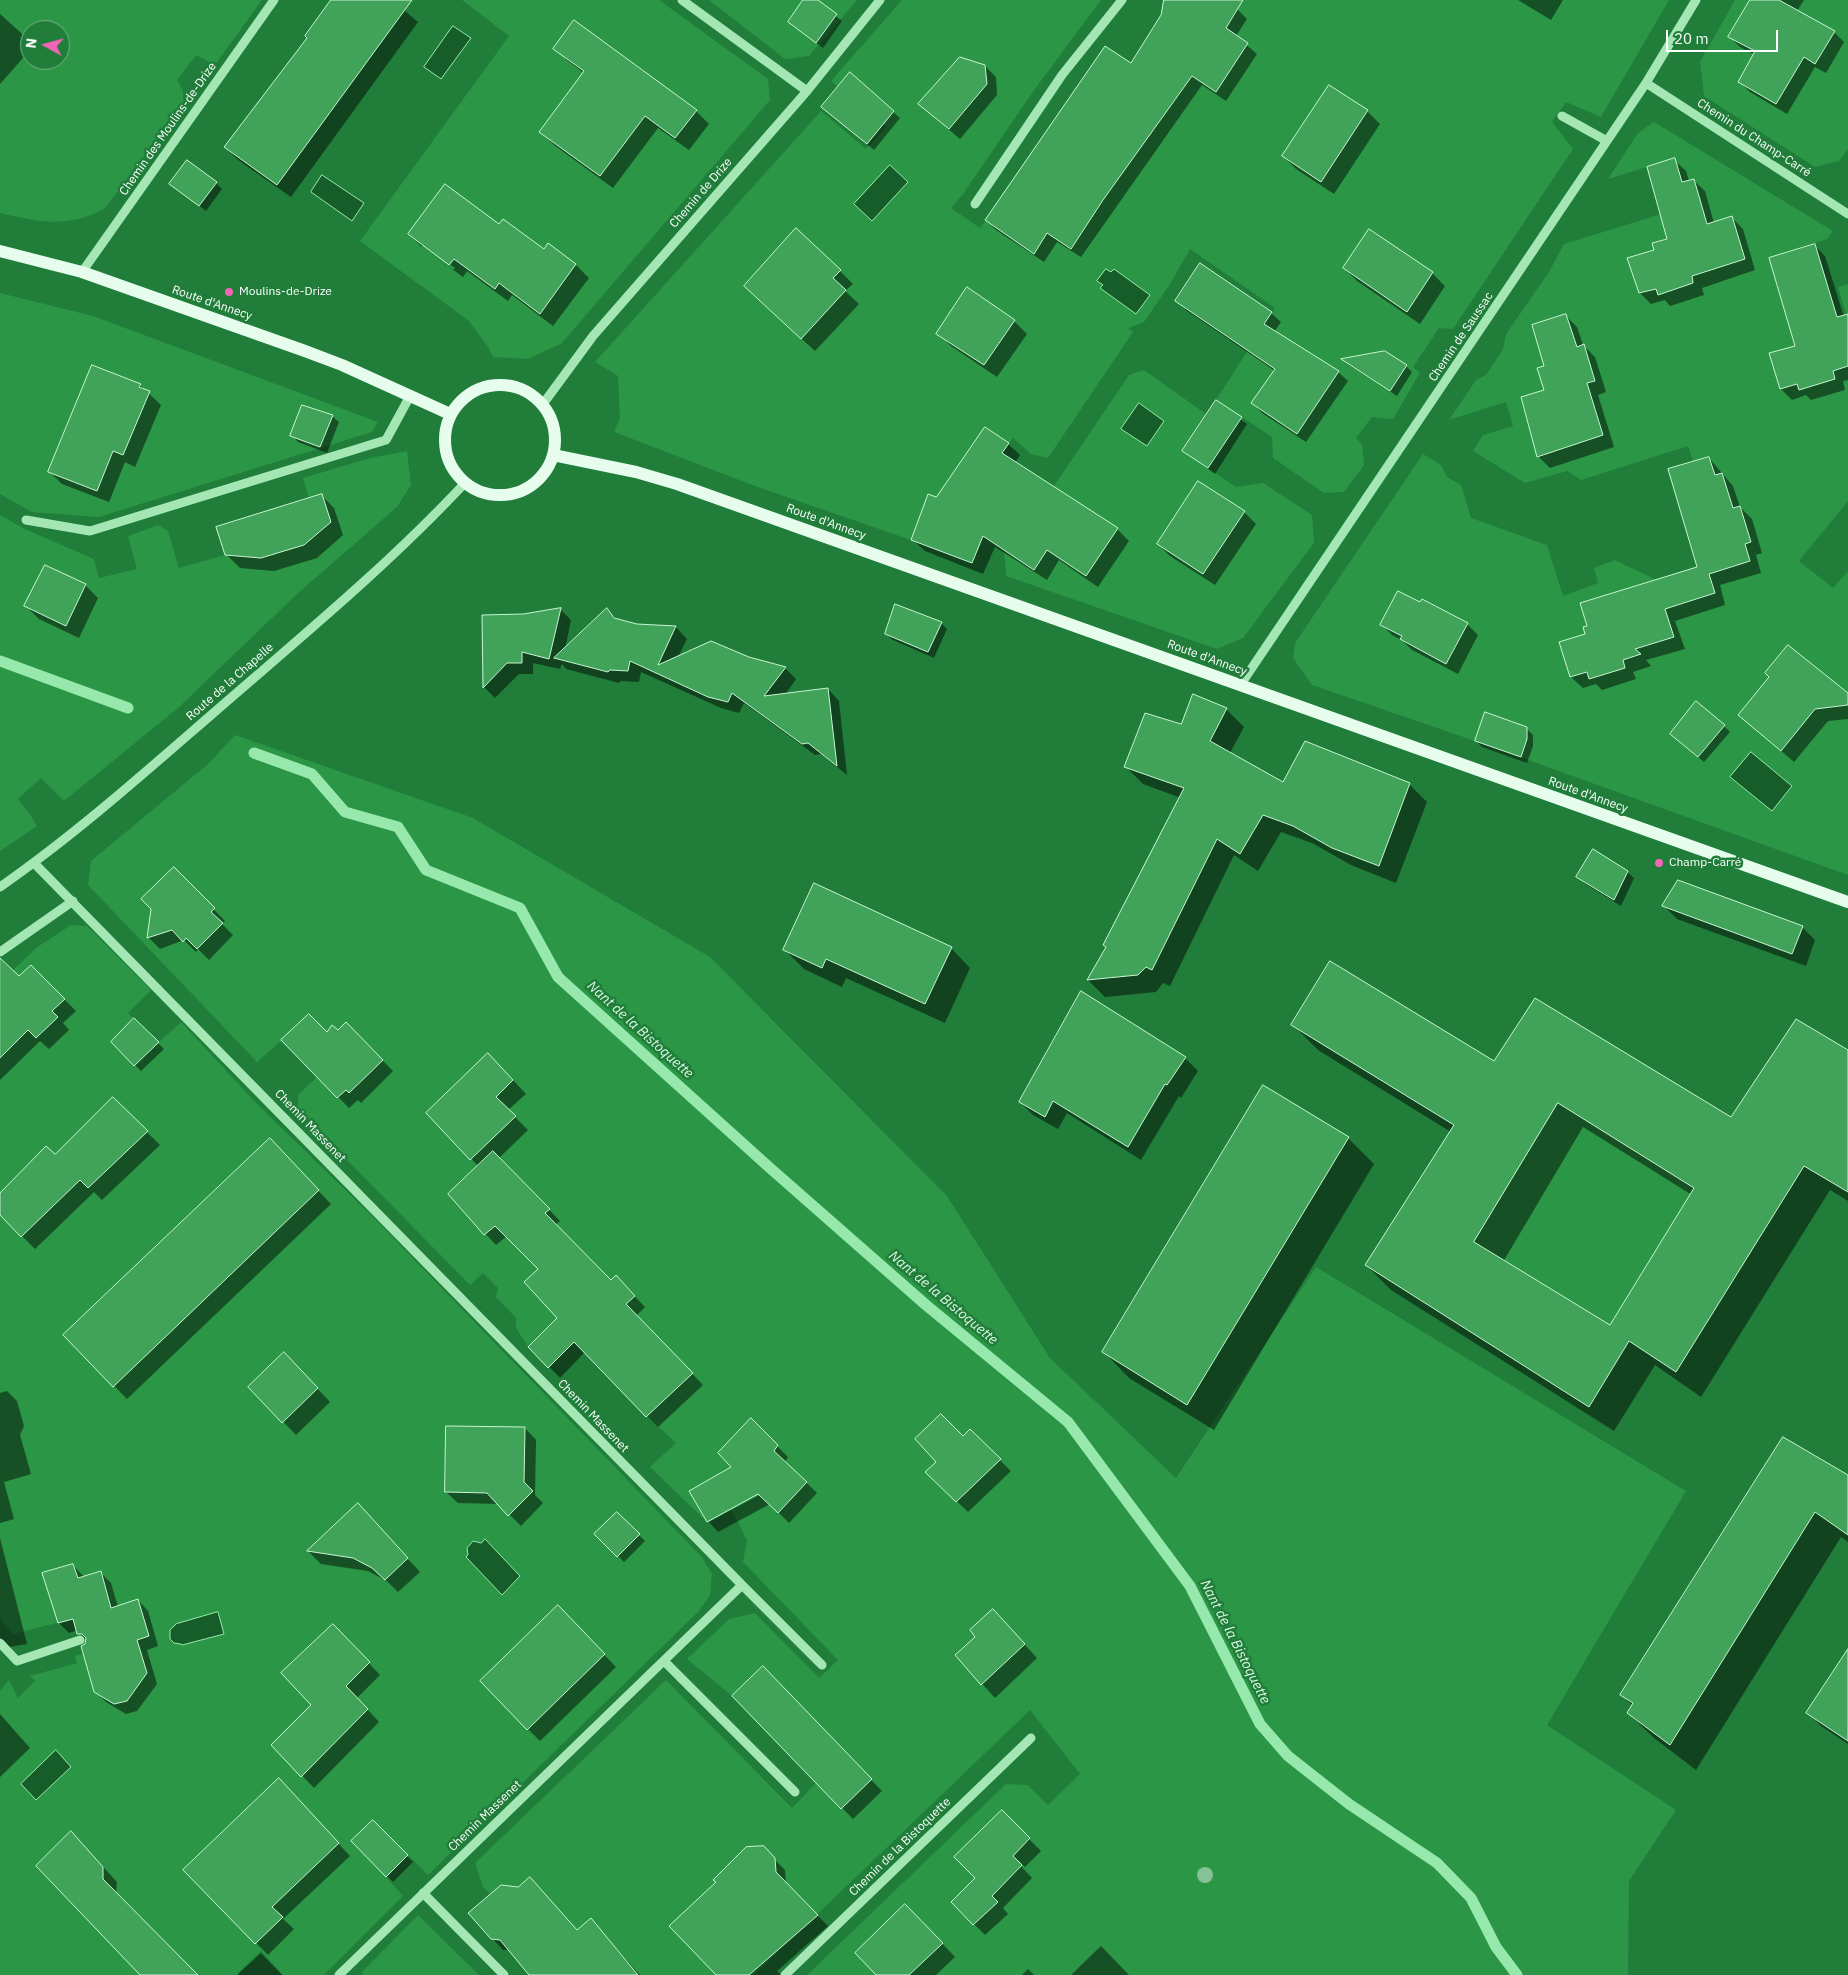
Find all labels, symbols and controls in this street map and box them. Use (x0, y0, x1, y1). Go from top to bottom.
north arrow (20, 20, 70, 70)
scale bar (1668, 20, 1780, 52)
text: 20 m (1674, 29, 1709, 48)
text: N (22, 37, 41, 49)
street label: Chemin des Moulins-de-Drize (116, 60, 220, 198)
street label: Chemin du Champ-Carré (1694, 96, 1814, 180)
street label: Chemin de Drize (667, 155, 735, 231)
street label: Route d'Annecy (170, 283, 254, 323)
place label: Moulins-de-Drize (239, 285, 332, 299)
marker: Moulins-de-Drize (223, 286, 235, 298)
street label: Chemin de Saussac (1426, 290, 1496, 384)
street label: Route d'Annecy (784, 501, 868, 543)
street label: Route d'Annecy (1165, 637, 1249, 679)
street label: Route de la Chapelle (183, 640, 277, 724)
street label: Route d'Annecy (1546, 774, 1630, 816)
place label: Champ-Carré (1669, 856, 1741, 870)
marker: Champ-Carré (1653, 857, 1665, 869)
water label: Nant de la Bistoquette (583, 978, 697, 1082)
street label: Chemin Massenet (271, 1086, 349, 1166)
water label: Nant de la Bistoquette (885, 1247, 1001, 1349)
street label: Chemin Massenet (554, 1376, 632, 1456)
water label: Nant de la Bistoquette (1196, 1577, 1274, 1707)
street label: Chemin Massenet (445, 1777, 525, 1855)
street label: Chemin de la Bistoquette (846, 1795, 954, 1899)

